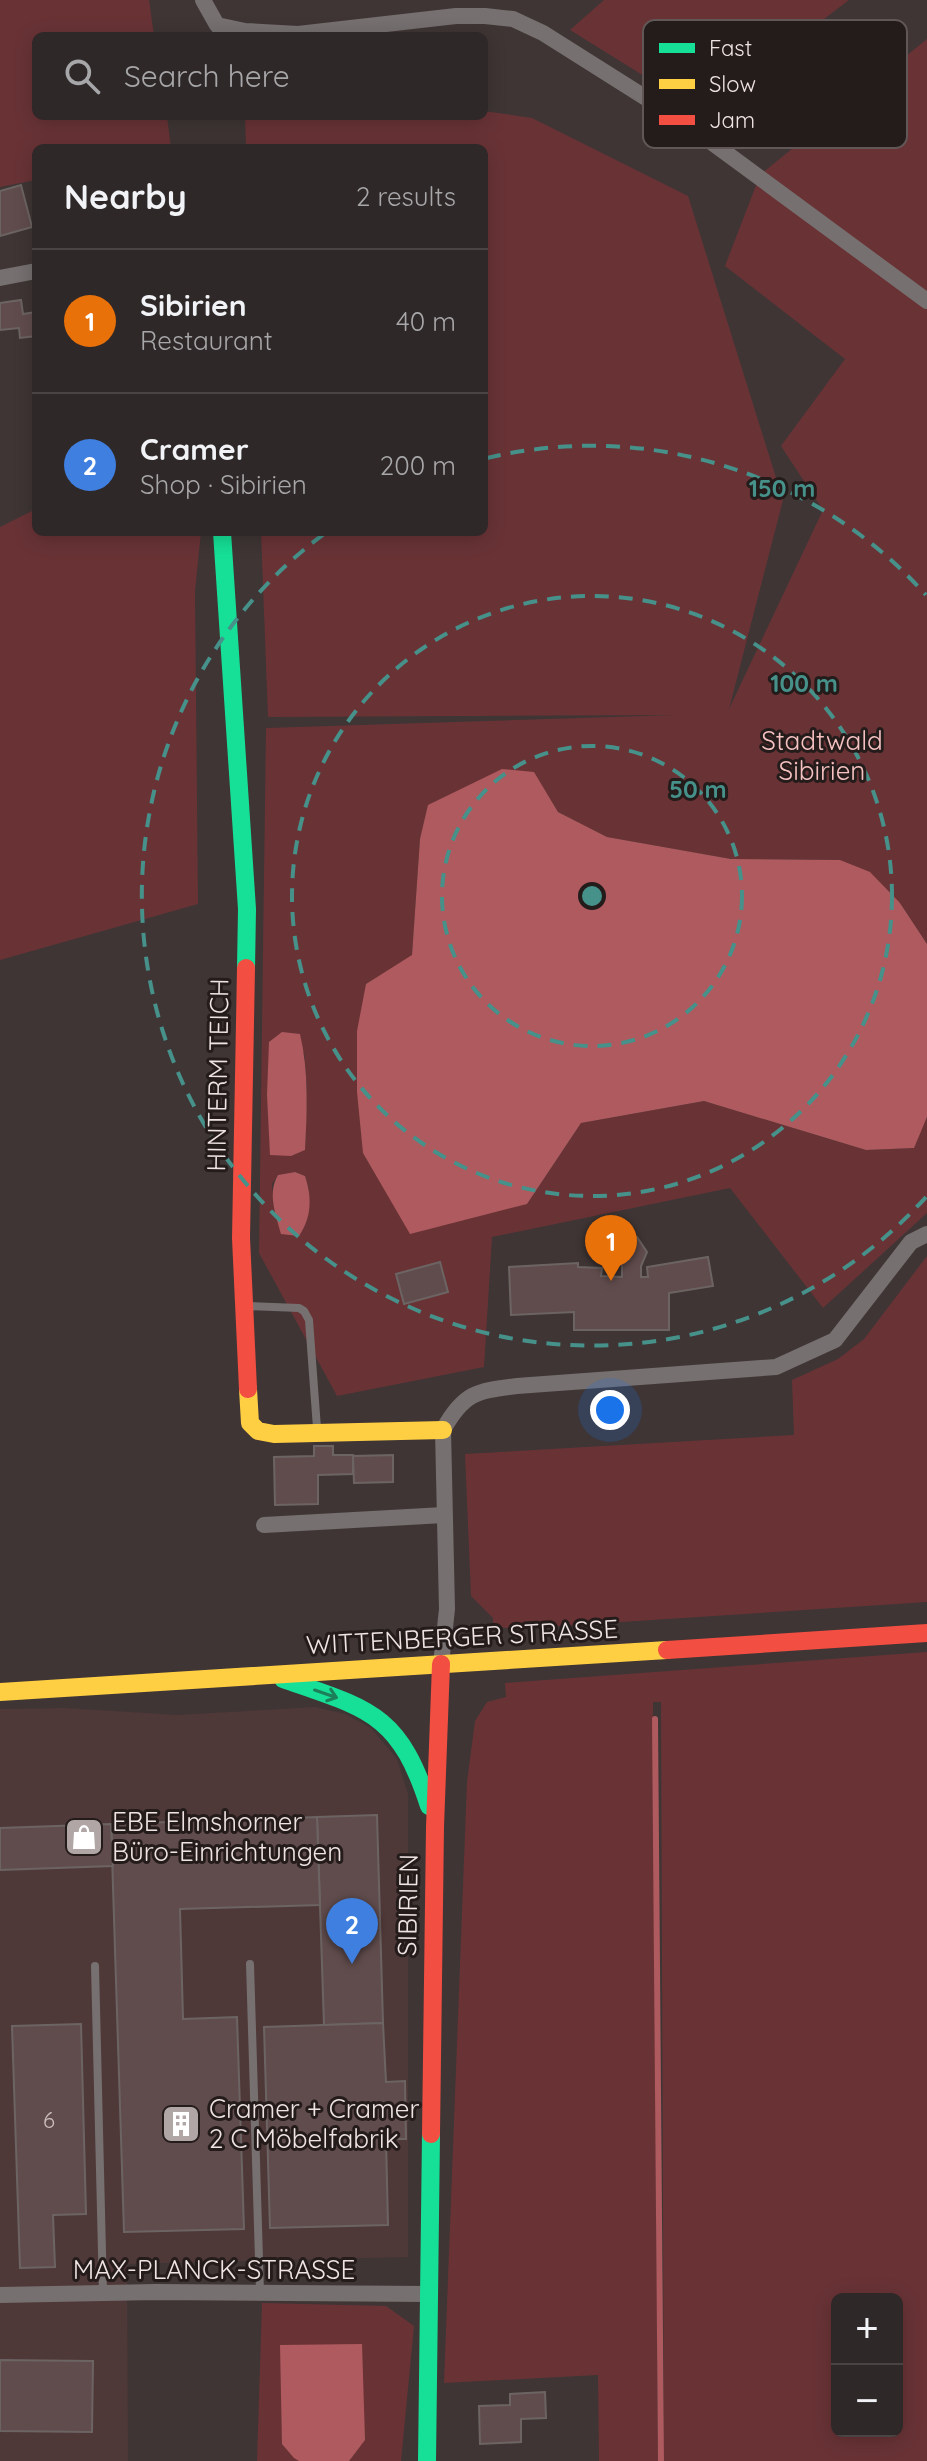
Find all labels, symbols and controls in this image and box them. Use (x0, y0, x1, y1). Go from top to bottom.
legend (643, 20, 907, 148)
search box (32, 32, 488, 120)
text: Fast (709, 34, 752, 62)
icon: search (60, 54, 104, 98)
text: Search here (124, 57, 290, 95)
text: Slow (709, 70, 756, 98)
text: Jam (709, 106, 755, 134)
text: Nearby (64, 175, 187, 218)
text: 2 results (356, 180, 456, 213)
text: Sibirien (140, 286, 247, 324)
text: 1 (85, 305, 95, 338)
text: 40 m (396, 305, 456, 338)
text: Restaurant (140, 324, 273, 357)
text: Cramer (140, 430, 249, 468)
text: 2 (83, 449, 97, 482)
text: 200 m (380, 449, 456, 482)
text: Shop · Sibirien (140, 468, 307, 501)
text: 150 m (749, 473, 815, 503)
text: 100 m (770, 668, 838, 698)
park label: Stadtwald Sibirien (761, 724, 883, 787)
text: 50 m (669, 774, 727, 804)
centre of rings (578, 882, 606, 910)
street label: HINTERM TEICH (199, 978, 236, 1172)
pin: 1 (585, 1215, 637, 1281)
your location (590, 1390, 630, 1430)
street label: WITTENBERGER STRASSE (305, 1612, 619, 1661)
one-way arrow (313, 1688, 338, 1703)
place label: EBE Elmshorner Büro-Einrichtungen (112, 1805, 342, 1868)
shop icon: EBE Elmshorner Büro-Einrichtungen (63, 1816, 105, 1858)
street label: SIBIRIEN (390, 1854, 425, 1956)
pin: 2 (326, 1898, 378, 1964)
place label: Cramer + Cramer 2 C Möbelfabrik (209, 2092, 420, 2155)
building icon: Cramer + Cramer 2 C Möbelfabrik (160, 2103, 202, 2145)
house number: 6 (43, 2106, 55, 2134)
street label: MAX-PLANCK-STRASSE (73, 2253, 355, 2286)
map controls (831, 2293, 903, 2437)
button: + (831, 2293, 903, 2365)
button: − (831, 2365, 903, 2437)

